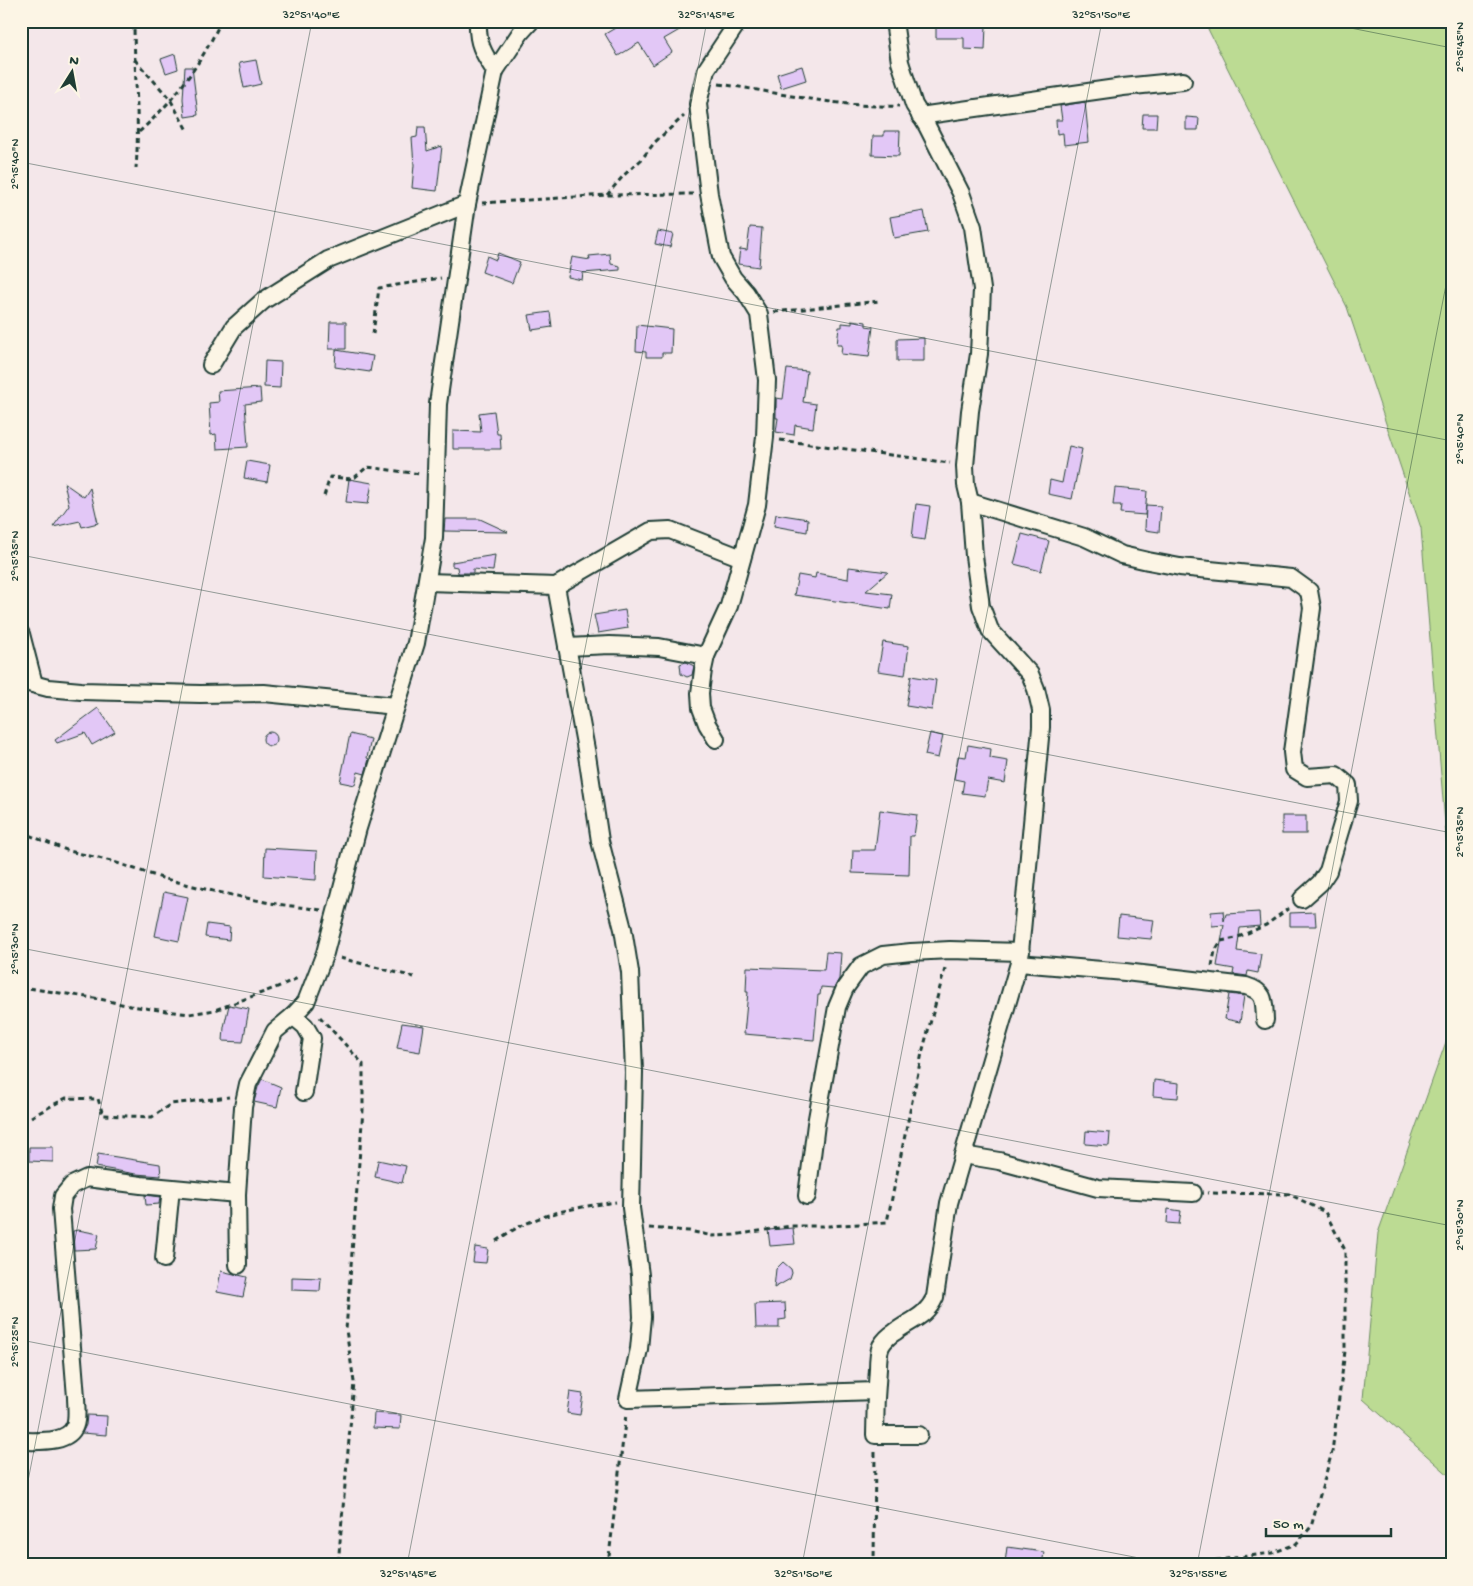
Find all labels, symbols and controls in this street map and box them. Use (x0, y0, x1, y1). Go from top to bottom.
text: 32°51'40"E (282, 9, 340, 23)
text: 32°51'45"E (677, 9, 735, 23)
text: 32°51'50"E (1071, 9, 1130, 23)
text: 2°15'45"N (1454, 22, 1468, 72)
north arrow (48, 48, 98, 98)
text: N (68, 52, 80, 71)
text: 2°15'40"N (9, 138, 23, 189)
text: 2°15'40"N (1454, 413, 1468, 464)
text: 2°15'35"N (9, 530, 23, 581)
text: 2°15'35"N (1454, 806, 1468, 857)
text: 2°15'30"N (9, 923, 23, 975)
text: 2°15'30"N (1454, 1199, 1468, 1251)
text: 2°15'25"N (9, 1317, 23, 1367)
scale bar (1266, 1506, 1390, 1538)
text: 50 m (1273, 1516, 1304, 1534)
text: 32°51'45"E (379, 1568, 437, 1582)
text: 32°51'50"E (773, 1568, 832, 1582)
text: 32°51'55"E (1169, 1568, 1227, 1582)

